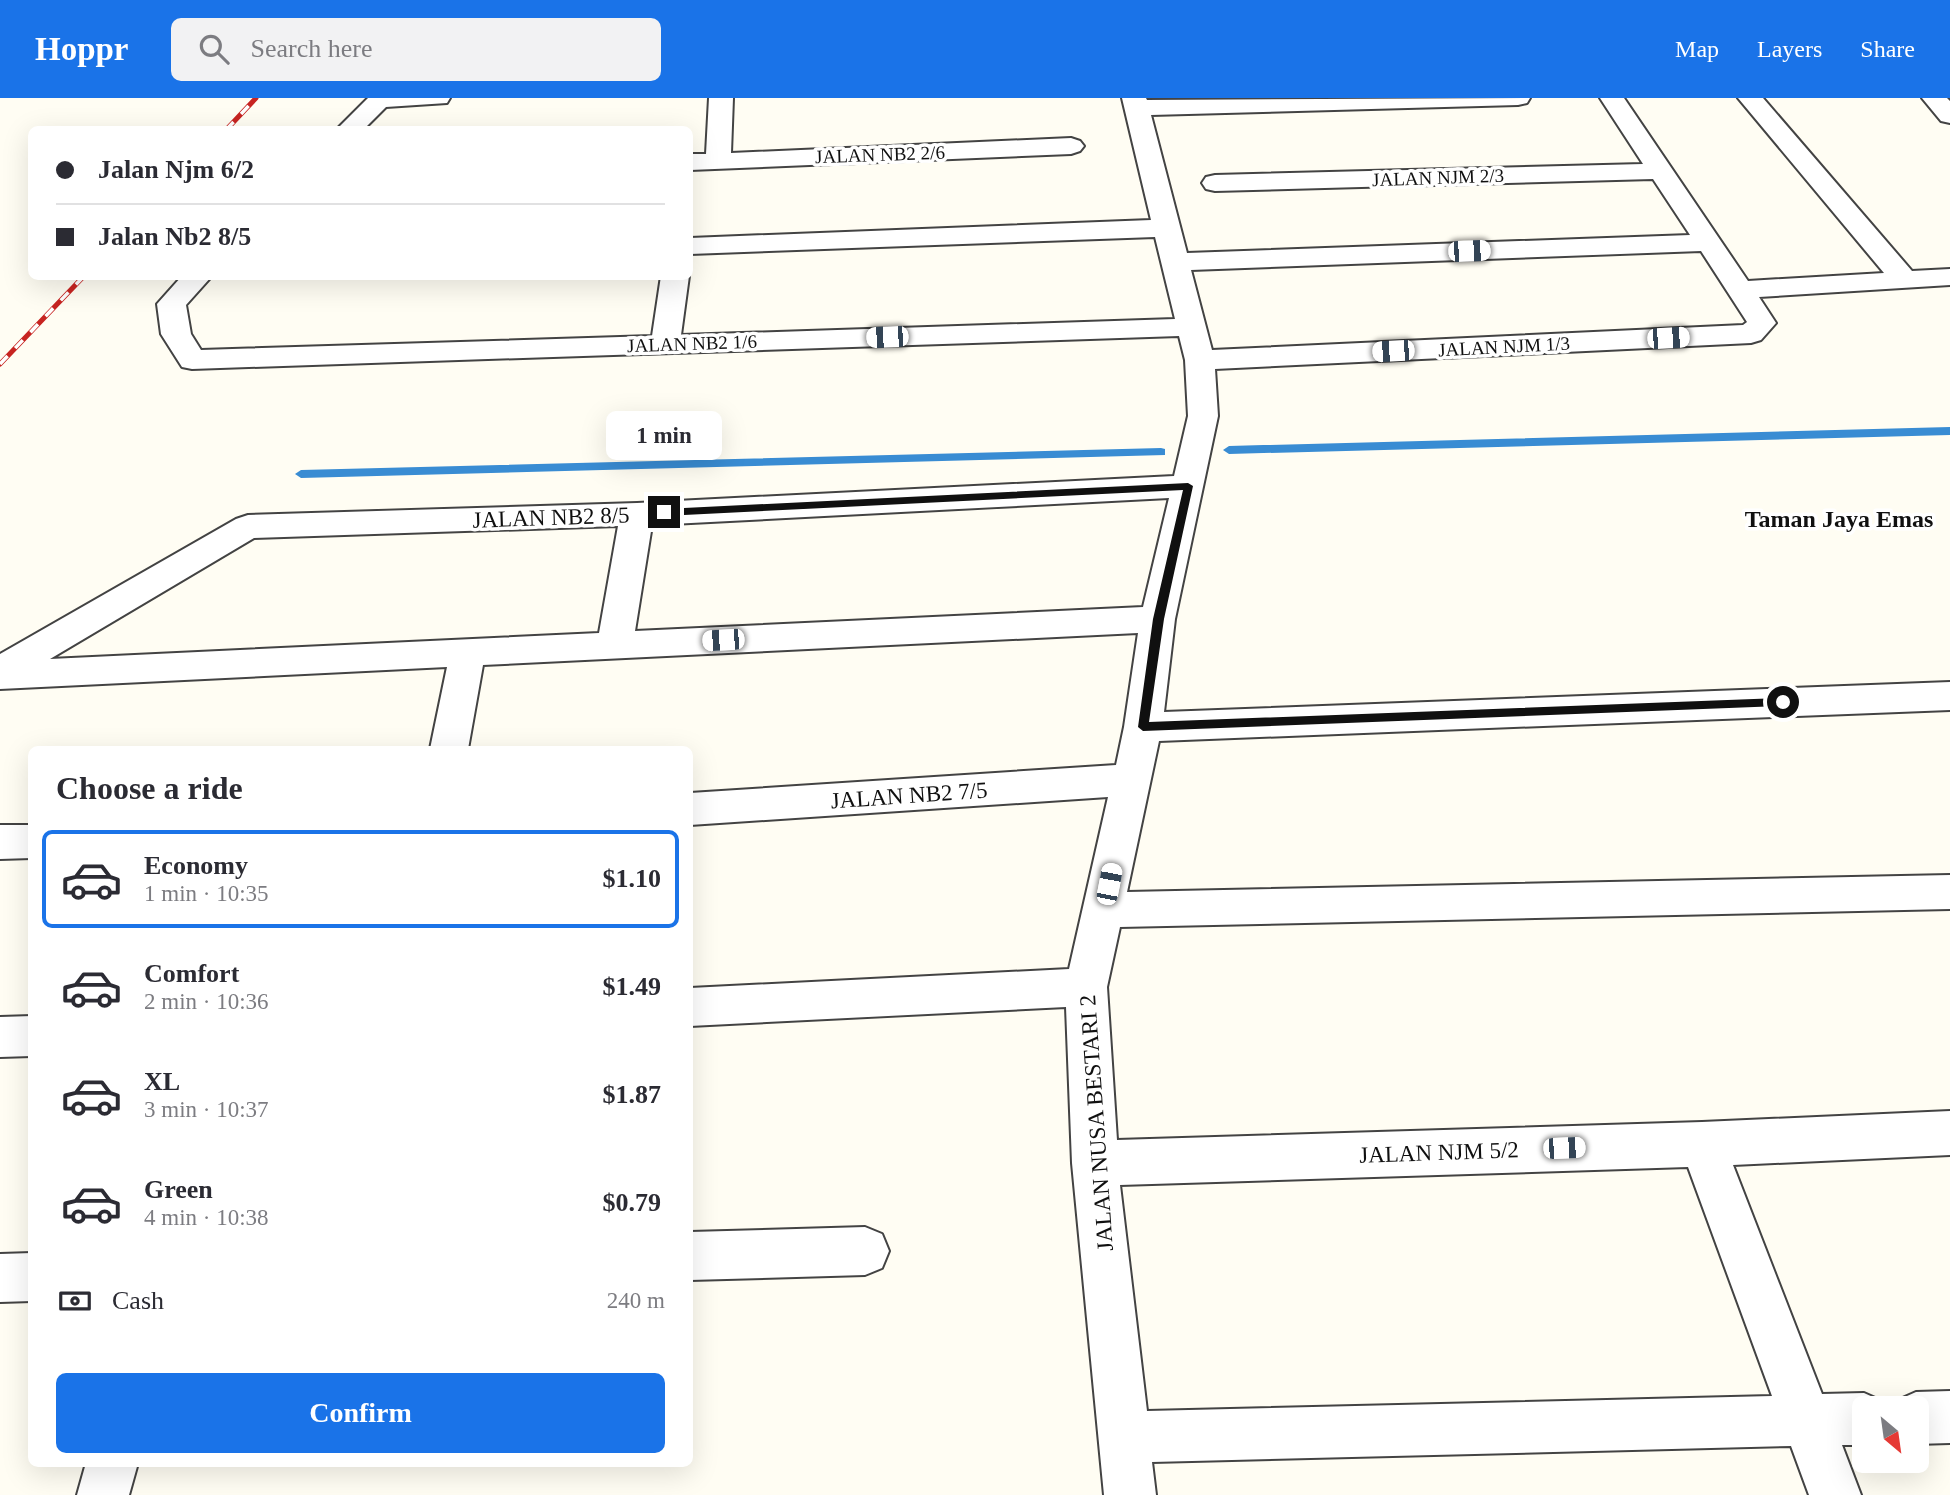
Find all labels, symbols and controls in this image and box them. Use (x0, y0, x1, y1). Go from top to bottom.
search box (171, 18, 661, 81)
icon: search (195, 30, 233, 68)
text: Hoppr (35, 31, 129, 67)
text: Search here (251, 34, 373, 63)
text: Map (1675, 36, 1719, 62)
text: Layers (1757, 36, 1822, 62)
text: Share (1860, 36, 1915, 62)
street label: JALAN NB2 2/6 (815, 142, 945, 167)
text: Jalan Njm 6/2 (98, 155, 254, 184)
street label: JALAN NJM 2/3 (1372, 165, 1504, 190)
text: Jalan Nb2 8/5 (98, 222, 251, 251)
car (1448, 240, 1491, 262)
car (866, 326, 909, 348)
car (1647, 326, 1690, 350)
street label: JALAN NB2 1/6 (627, 331, 757, 356)
street label: JALAN NJM 1/3 (1438, 333, 1570, 360)
car (1372, 339, 1415, 363)
callout: 1 min (606, 410, 722, 460)
text: 1 min (636, 423, 692, 448)
route end (648, 496, 680, 528)
street label: JALAN NB2 8/5 (472, 502, 630, 533)
district label: Taman Jaya Emas (1745, 506, 1933, 532)
car (702, 628, 745, 652)
route start (1767, 686, 1799, 718)
text: Choose a ride (56, 770, 243, 806)
street label: JALAN NB2 7/5 (830, 778, 988, 813)
icon: car (60, 848, 123, 911)
text: Economy (144, 851, 248, 880)
car (1095, 861, 1124, 907)
text: $1.10 (603, 864, 661, 893)
text: 1 min · 10:35 (144, 881, 269, 906)
icon: car (60, 956, 123, 1019)
text: Comfort (144, 959, 239, 988)
text: $1.49 (603, 972, 661, 1001)
text: 2 min · 10:36 (144, 989, 269, 1014)
street label: JALAN NUSA BESTARI 2 (1075, 994, 1118, 1252)
icon: car (60, 1064, 123, 1127)
text: XL (144, 1067, 180, 1096)
text: $1.87 (603, 1080, 661, 1109)
text: 3 min · 10:37 (144, 1097, 269, 1122)
street label: JALAN NJM 5/2 (1359, 1137, 1519, 1168)
car (1543, 1137, 1586, 1159)
icon: car (60, 1172, 123, 1235)
text: Green (144, 1175, 213, 1204)
text: $0.79 (603, 1188, 661, 1217)
text: 4 min · 10:38 (144, 1205, 269, 1230)
icon: cash (56, 1282, 94, 1320)
text: Cash (112, 1286, 164, 1315)
text: 240 m (607, 1288, 665, 1313)
button: Confirm (56, 1373, 665, 1453)
north arrow (1852, 1396, 1928, 1474)
map controls (1852, 1396, 1929, 1473)

